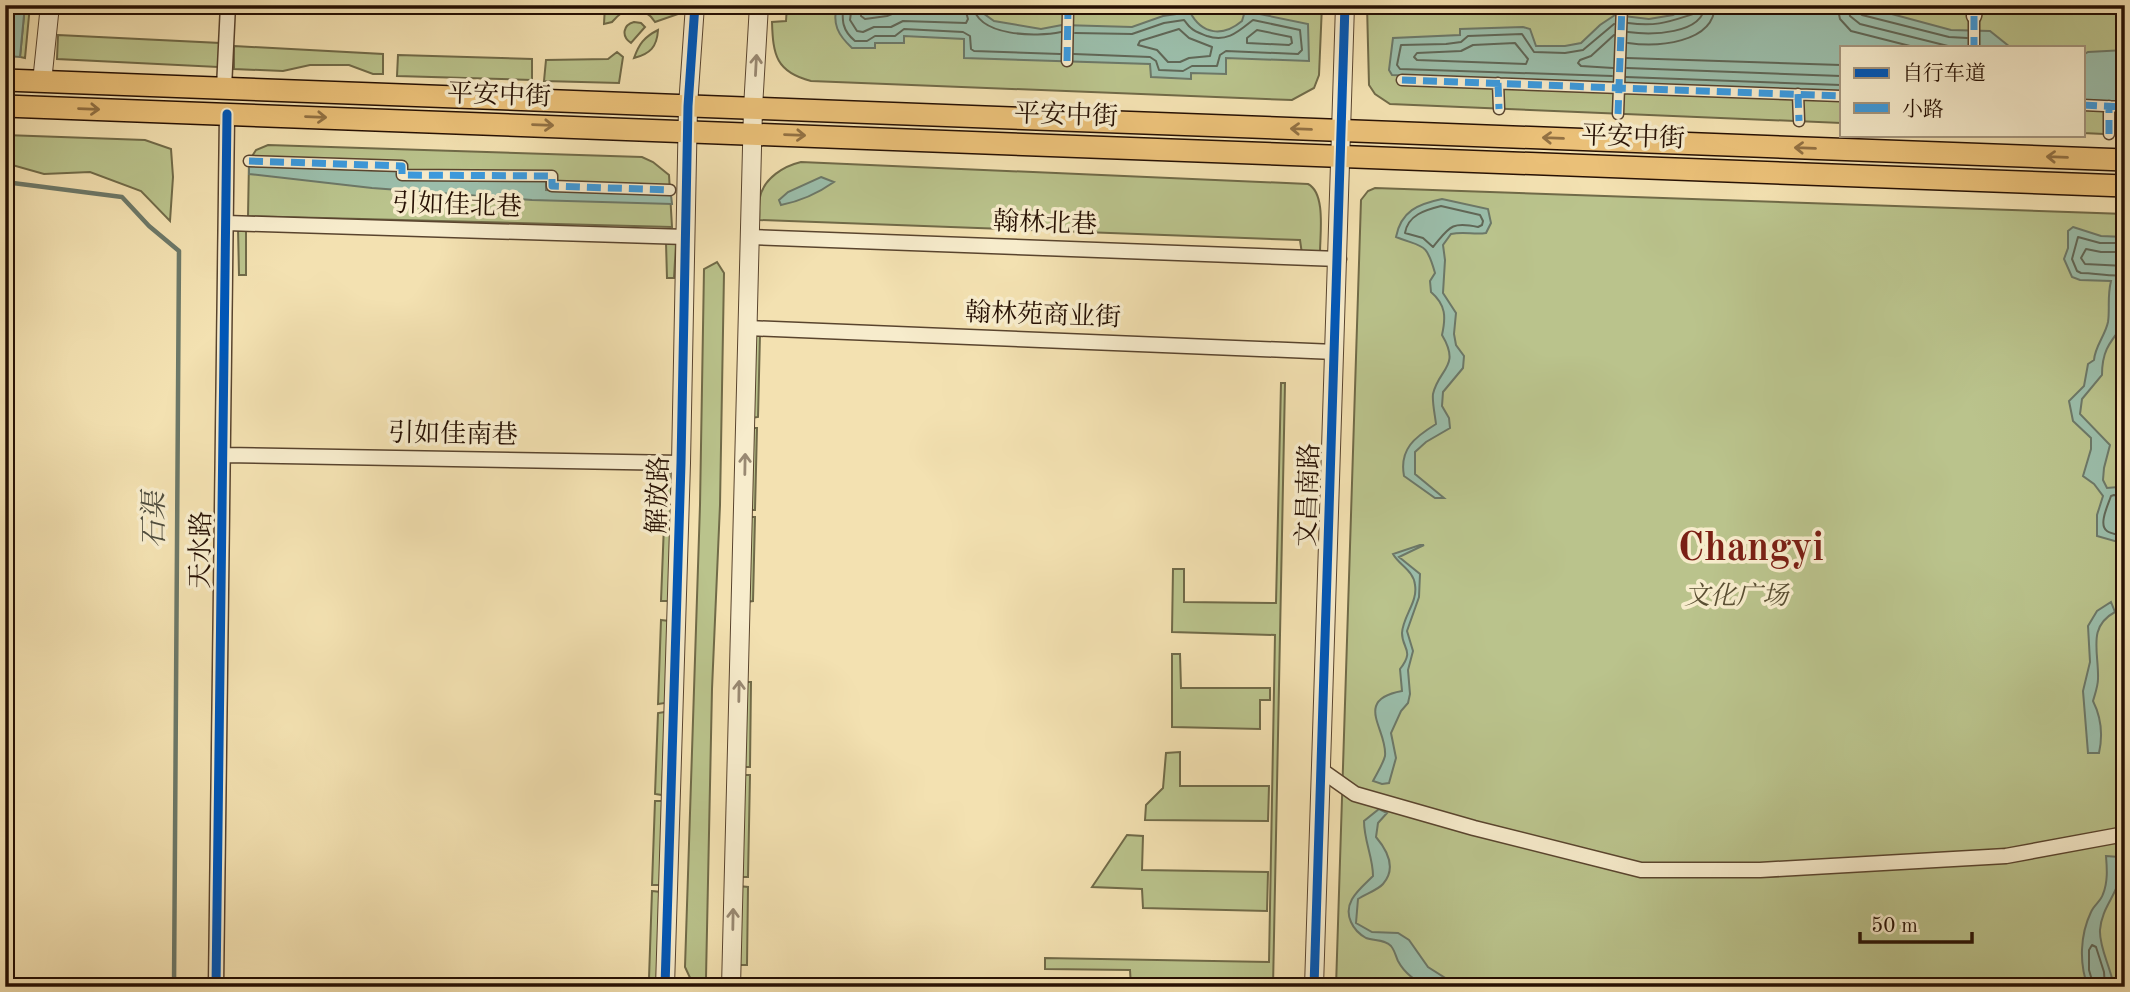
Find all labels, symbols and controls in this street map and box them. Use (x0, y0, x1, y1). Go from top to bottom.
legend (1840, 46, 2084, 136)
one-way arrow (749, 54, 762, 77)
text: 自行车道 (1902, 62, 1986, 85)
street label: 平安中街 (447, 79, 551, 111)
text: 小路 (1902, 98, 1944, 121)
street label: 平安中街 (1014, 99, 1118, 131)
one-way arrow (77, 102, 100, 115)
one-way arrow (304, 110, 327, 123)
one-way arrow (532, 119, 555, 132)
street label: 平安中街 (1581, 121, 1685, 153)
one-way arrow (1290, 122, 1313, 135)
one-way arrow (783, 128, 806, 141)
one-way arrow (1542, 132, 1565, 145)
one-way arrow (1793, 141, 1816, 154)
one-way arrow (2045, 151, 2068, 164)
street label: 引如佳北巷 (392, 189, 522, 221)
street label: 翰林北巷 (993, 207, 1097, 239)
street label: 翰林苑商业街 (965, 297, 1122, 332)
street label: 引如佳南巷 (388, 419, 518, 449)
street label: 文昌南路 (1292, 443, 1324, 547)
one-way arrow (738, 452, 751, 475)
street label: 解放路 (643, 455, 673, 534)
water label: 石渠 (139, 488, 170, 548)
street label: 天水路 (186, 511, 216, 589)
district label: Changyi (1678, 530, 1824, 570)
park label: 文化广场 (1684, 582, 1790, 610)
one-way arrow (732, 680, 745, 703)
scale bar (1860, 901, 1972, 945)
one-way arrow (726, 907, 740, 930)
text: 50 m (1871, 916, 1918, 937)

